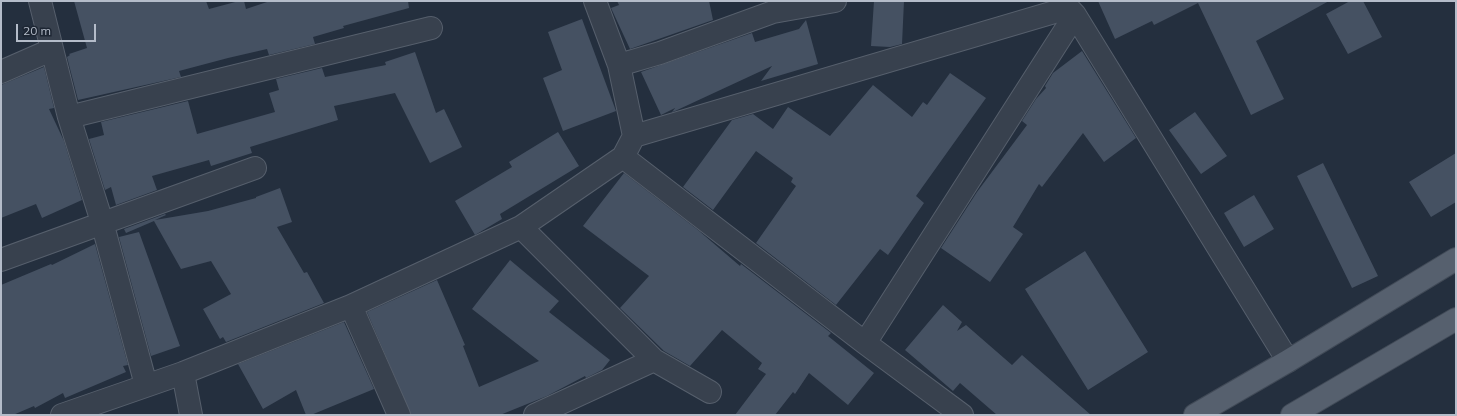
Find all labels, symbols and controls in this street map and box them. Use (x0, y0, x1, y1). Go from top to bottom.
scale bar (18, 16, 98, 42)
text: 20 m (23, 23, 51, 38)

